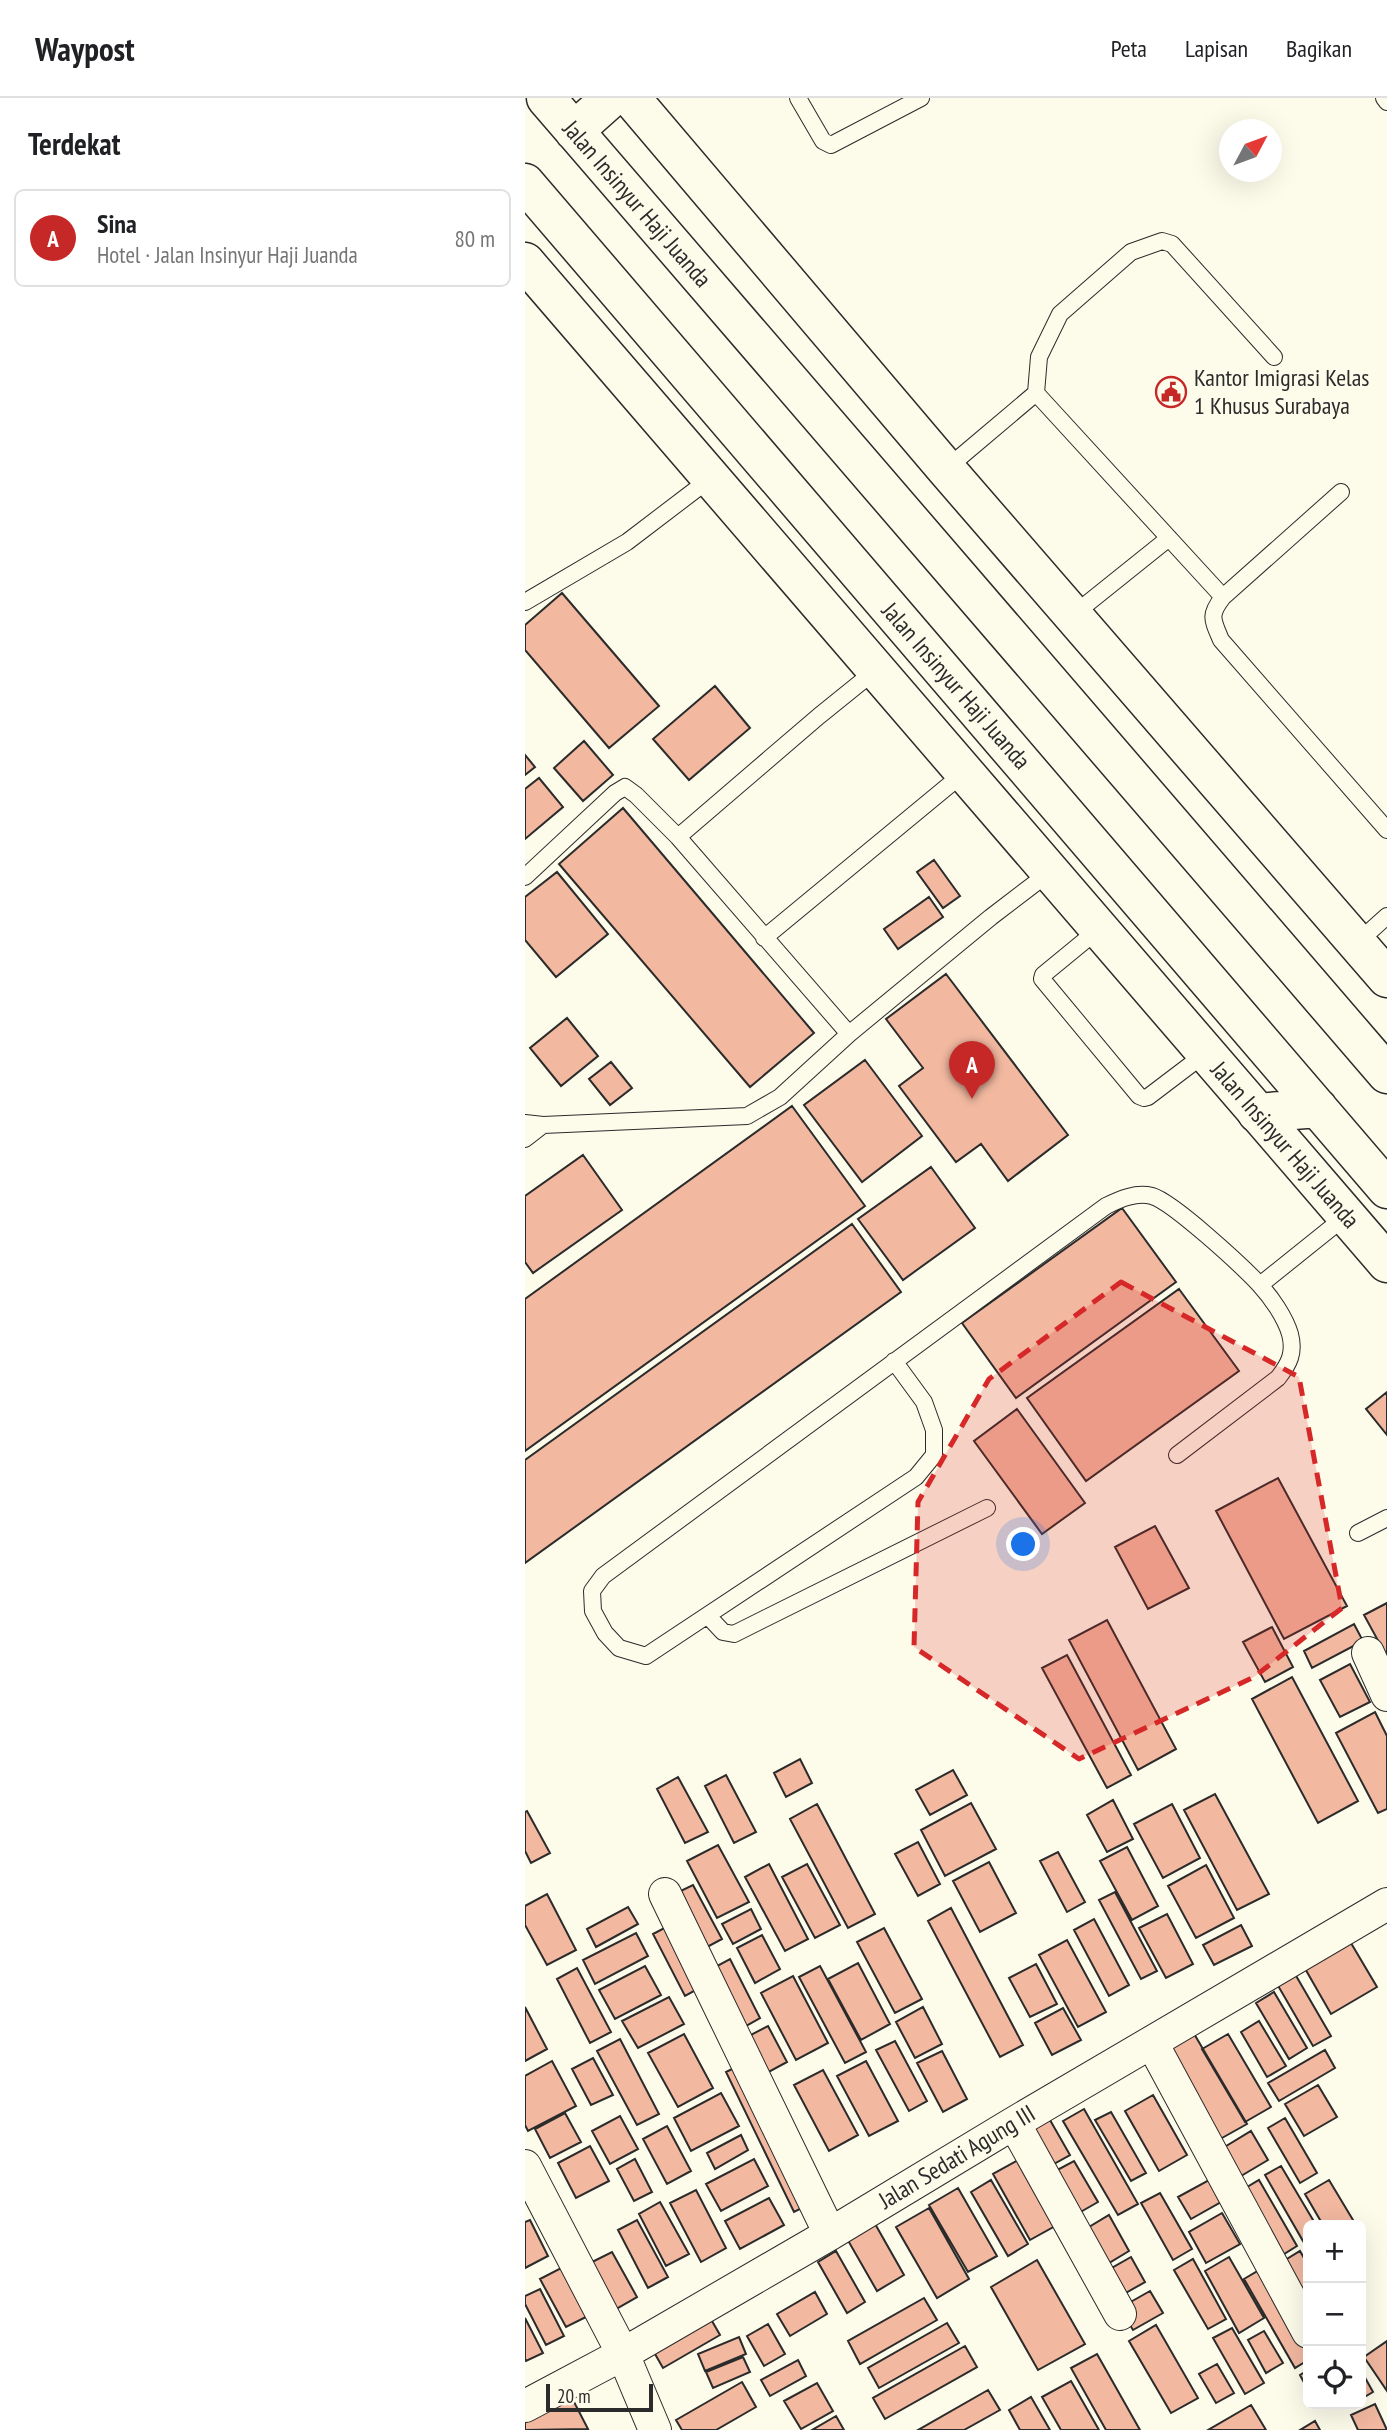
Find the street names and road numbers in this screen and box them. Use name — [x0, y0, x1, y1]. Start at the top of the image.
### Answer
street label: Jalan Insinyur Haji Juanda — [556, 113, 718, 294]
street label: Jalan Insinyur Haji Juanda — [875, 595, 1037, 776]
street label: Jalan Insinyur Haji Juanda — [1204, 1054, 1366, 1235]
street label: Jalan Sedati Agung III — [872, 2098, 1041, 2216]

